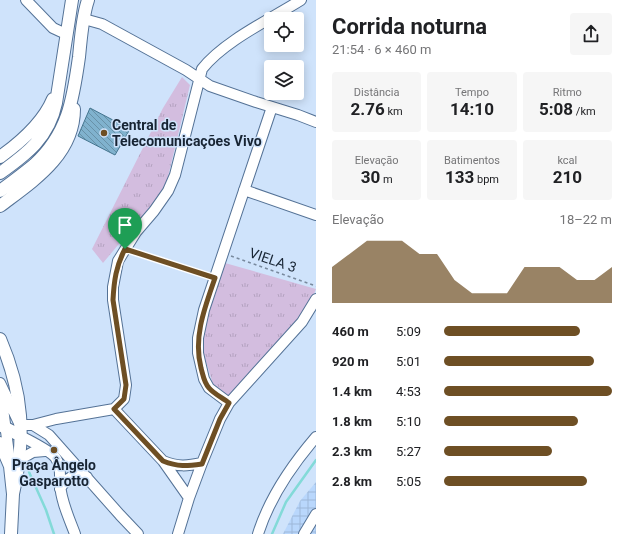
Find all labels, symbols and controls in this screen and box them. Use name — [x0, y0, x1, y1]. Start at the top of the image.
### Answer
map controls — [264, 12, 304, 100]
button: locate — [264, 12, 304, 52]
button: share — [570, 13, 612, 55]
text: Corrida noturna — [332, 14, 487, 39]
text: 21:54 · 6 × 460 m — [332, 42, 431, 57]
button: layers — [264, 60, 304, 100]
text: Distância — [354, 86, 399, 99]
text: Tempo — [455, 86, 489, 99]
text: Ritmo — [553, 86, 582, 99]
text: 2.76 — [351, 99, 385, 119]
text: 14:10 — [450, 99, 494, 119]
text: 5:08 — [539, 99, 573, 119]
text: km — [385, 105, 403, 118]
text: /km — [573, 105, 596, 118]
place label: Central de Telecomunicações Vivo — [112, 117, 262, 149]
marker: Central de Telecomunicações Vivo — [99, 128, 109, 138]
text: Elevação — [355, 154, 399, 167]
text: Batimentos — [444, 154, 500, 167]
text: kcal — [557, 154, 577, 167]
text: 30 — [361, 167, 380, 187]
text: 133 — [445, 167, 474, 187]
text: 210 — [553, 167, 582, 187]
text: m — [380, 173, 393, 186]
text: bpm — [474, 173, 499, 186]
pin — [108, 208, 142, 249]
text: Elevação — [332, 212, 384, 227]
text: 18–22 m — [560, 212, 612, 227]
icon: arrive — [114, 214, 136, 236]
street label: VIELA 3 — [247, 244, 299, 276]
text: 460 m — [332, 324, 369, 339]
text: 5:09 — [396, 324, 421, 339]
text: 920 m — [332, 354, 369, 369]
text: 5:01 — [396, 354, 421, 369]
text: 1.4 km — [332, 384, 372, 399]
text: 4:53 — [396, 384, 421, 399]
text: 1.8 km — [332, 414, 372, 429]
text: 5:10 — [396, 414, 421, 429]
text: 2.3 km — [332, 444, 372, 459]
text: 5:27 — [396, 444, 421, 459]
marker: Praça Ângelo Gasparotto — [49, 445, 59, 455]
place label: Praça Ângelo Gasparotto — [12, 456, 96, 489]
text: 2.8 km — [332, 474, 372, 489]
text: 5:05 — [396, 474, 421, 489]

